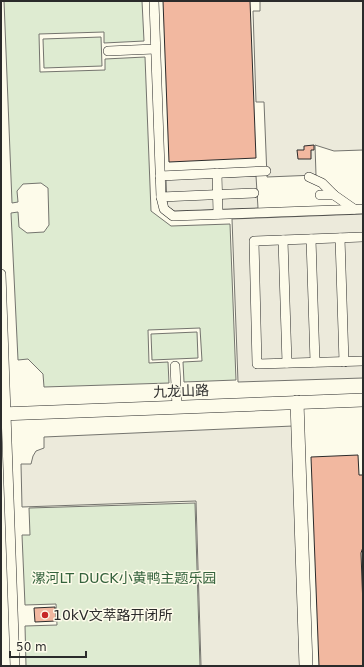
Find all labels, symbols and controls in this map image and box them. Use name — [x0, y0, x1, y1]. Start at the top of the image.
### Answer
street label: 九龙山路 — [153, 382, 209, 400]
park label: 漯河LT DUCK小黄鸭主题乐园 — [32, 570, 216, 586]
place label: 10kV文萃路开闭所 — [53, 607, 173, 623]
marker: 10kV文萃路开闭所 — [40, 610, 50, 620]
scale bar — [10, 633, 86, 659]
text: 50 m — [16, 640, 47, 654]

